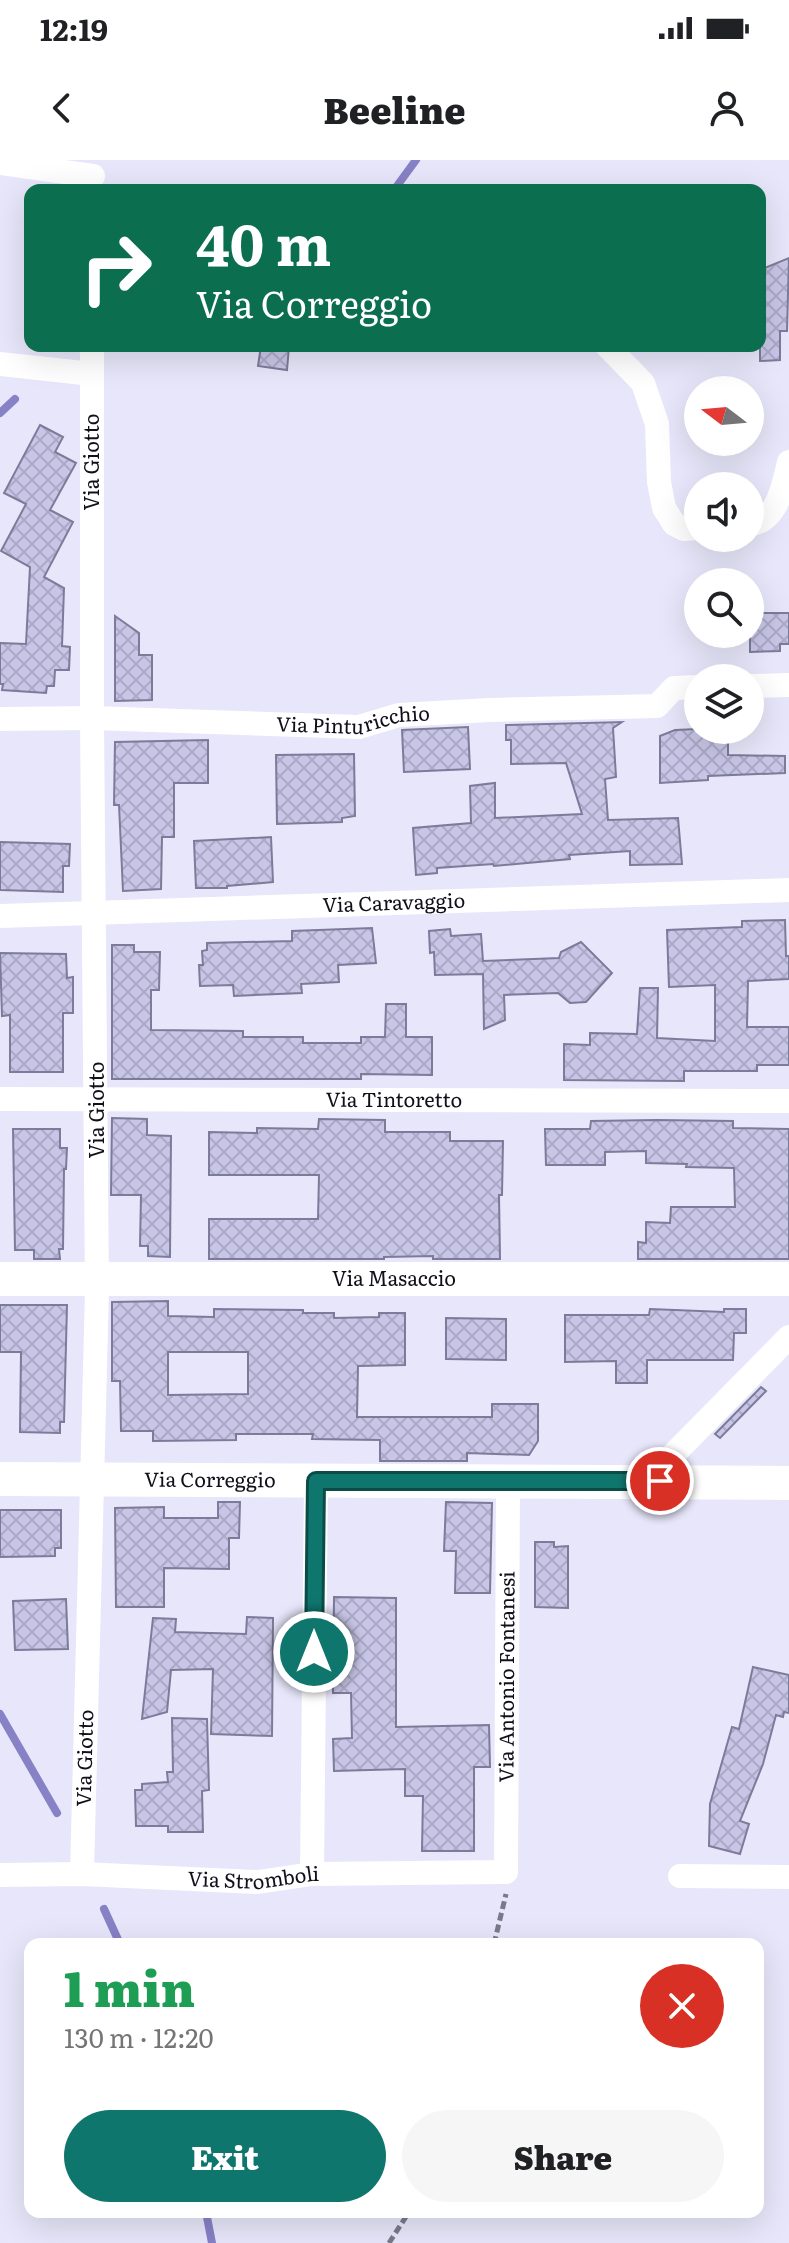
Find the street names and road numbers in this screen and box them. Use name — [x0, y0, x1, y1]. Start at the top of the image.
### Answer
street label: Via Giotto — [75, 414, 105, 510]
street label: Via Pinturicchio — [276, 696, 430, 740]
street label: Via Caravaggio — [322, 884, 466, 918]
street label: Via Giotto — [80, 1062, 110, 1158]
street label: Via Tintoretto — [326, 1083, 462, 1113]
street label: Via Masaccio — [332, 1262, 456, 1292]
street label: Via Correggio — [144, 1463, 276, 1493]
street label: Via Antonio Fontanesi — [489, 1571, 521, 1782]
street label: Via Giotto — [67, 1709, 99, 1807]
street label: Via Stromboli — [187, 1857, 320, 1896]

